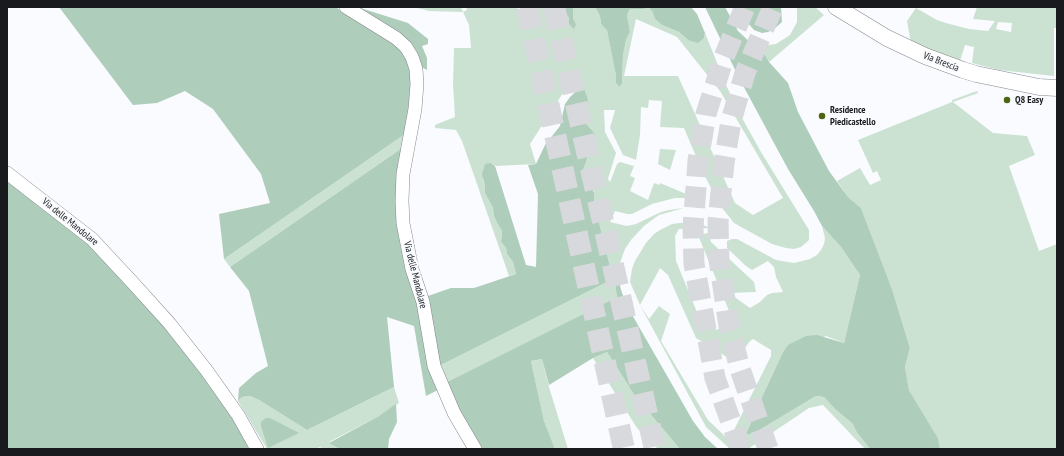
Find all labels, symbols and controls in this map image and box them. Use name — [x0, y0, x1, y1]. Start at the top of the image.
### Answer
street label: Via Brescia — [921, 50, 961, 74]
place label: Q8 Easy — [1015, 94, 1043, 106]
marker: Q8 Easy — [1002, 95, 1012, 105]
place label: Residence Piedicastello — [830, 104, 876, 128]
marker: Residence Piedicastello — [817, 111, 827, 121]
street label: Via delle Mandolare — [39, 196, 101, 248]
street label: Via delle Mandolare — [401, 240, 429, 310]

